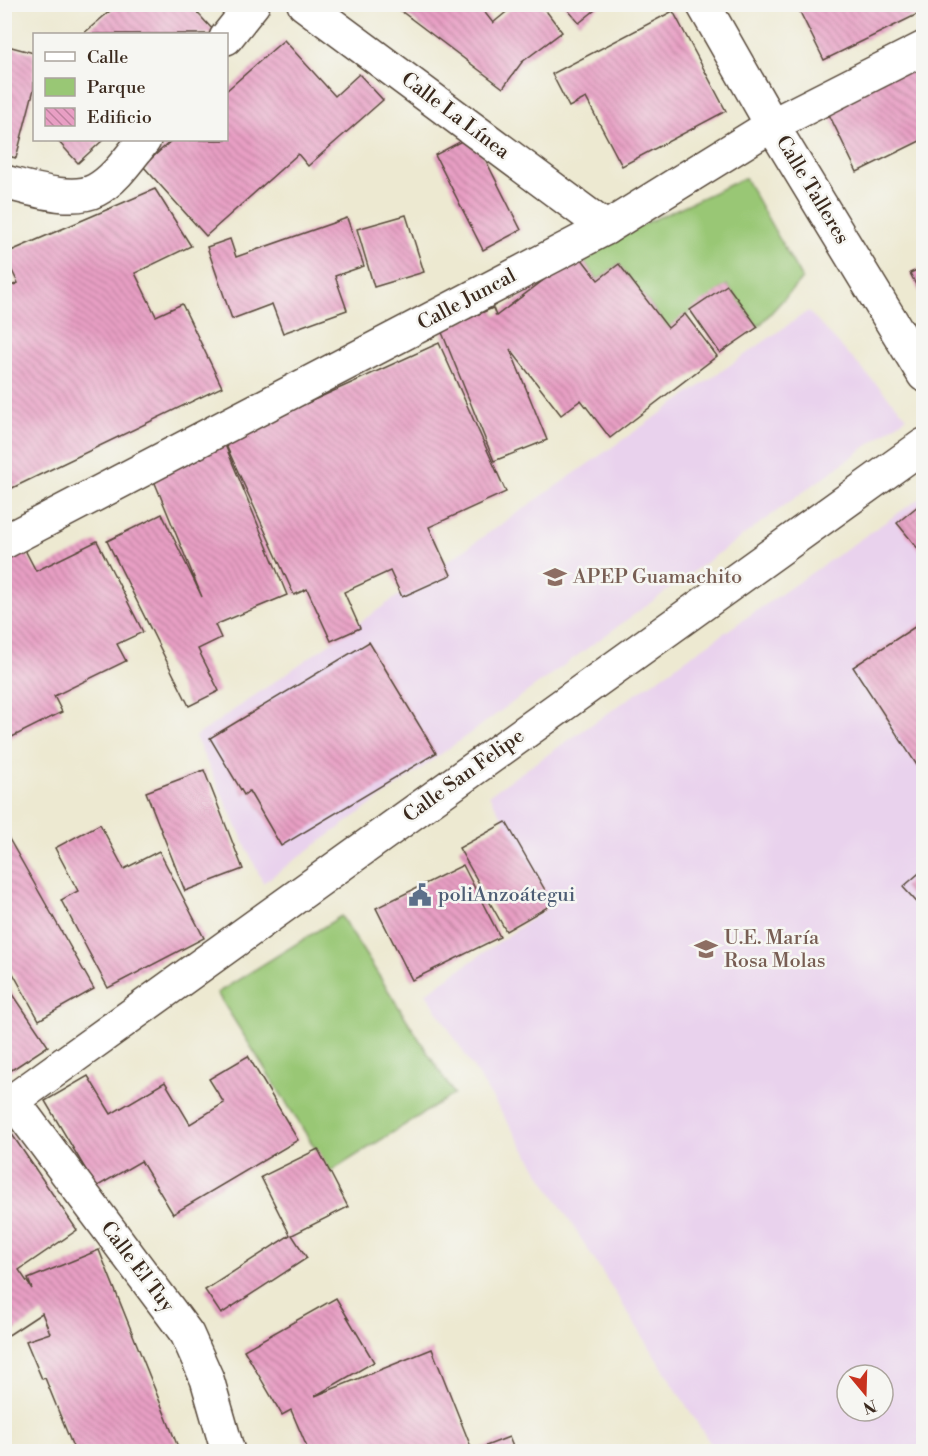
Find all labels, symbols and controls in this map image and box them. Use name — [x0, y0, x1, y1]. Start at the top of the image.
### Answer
legend — [33, 33, 228, 141]
text: Calle — [87, 46, 128, 69]
street label: Calle La Línea — [396, 67, 515, 165]
text: Parque — [87, 76, 146, 99]
text: Edificio — [87, 106, 152, 129]
street label: Calle Talleres — [770, 131, 854, 249]
street label: Calle Juncal — [413, 264, 521, 336]
school or university icon: APEP Guamachito — [542, 564, 568, 590]
place label: APEP Guamachito — [572, 565, 742, 590]
street label: Calle San Felipe — [399, 724, 529, 828]
public building icon: poliAnzoátegui — [407, 882, 433, 908]
place label: poliAnzoátegui — [438, 883, 576, 908]
place label: U.E. María Rosa Molas — [724, 926, 826, 974]
school or university icon: U.E. María Rosa Molas — [693, 936, 719, 962]
street label: Calle El Tuy — [95, 1217, 179, 1318]
north arrow — [835, 1363, 895, 1423]
text: N — [860, 1395, 879, 1418]

